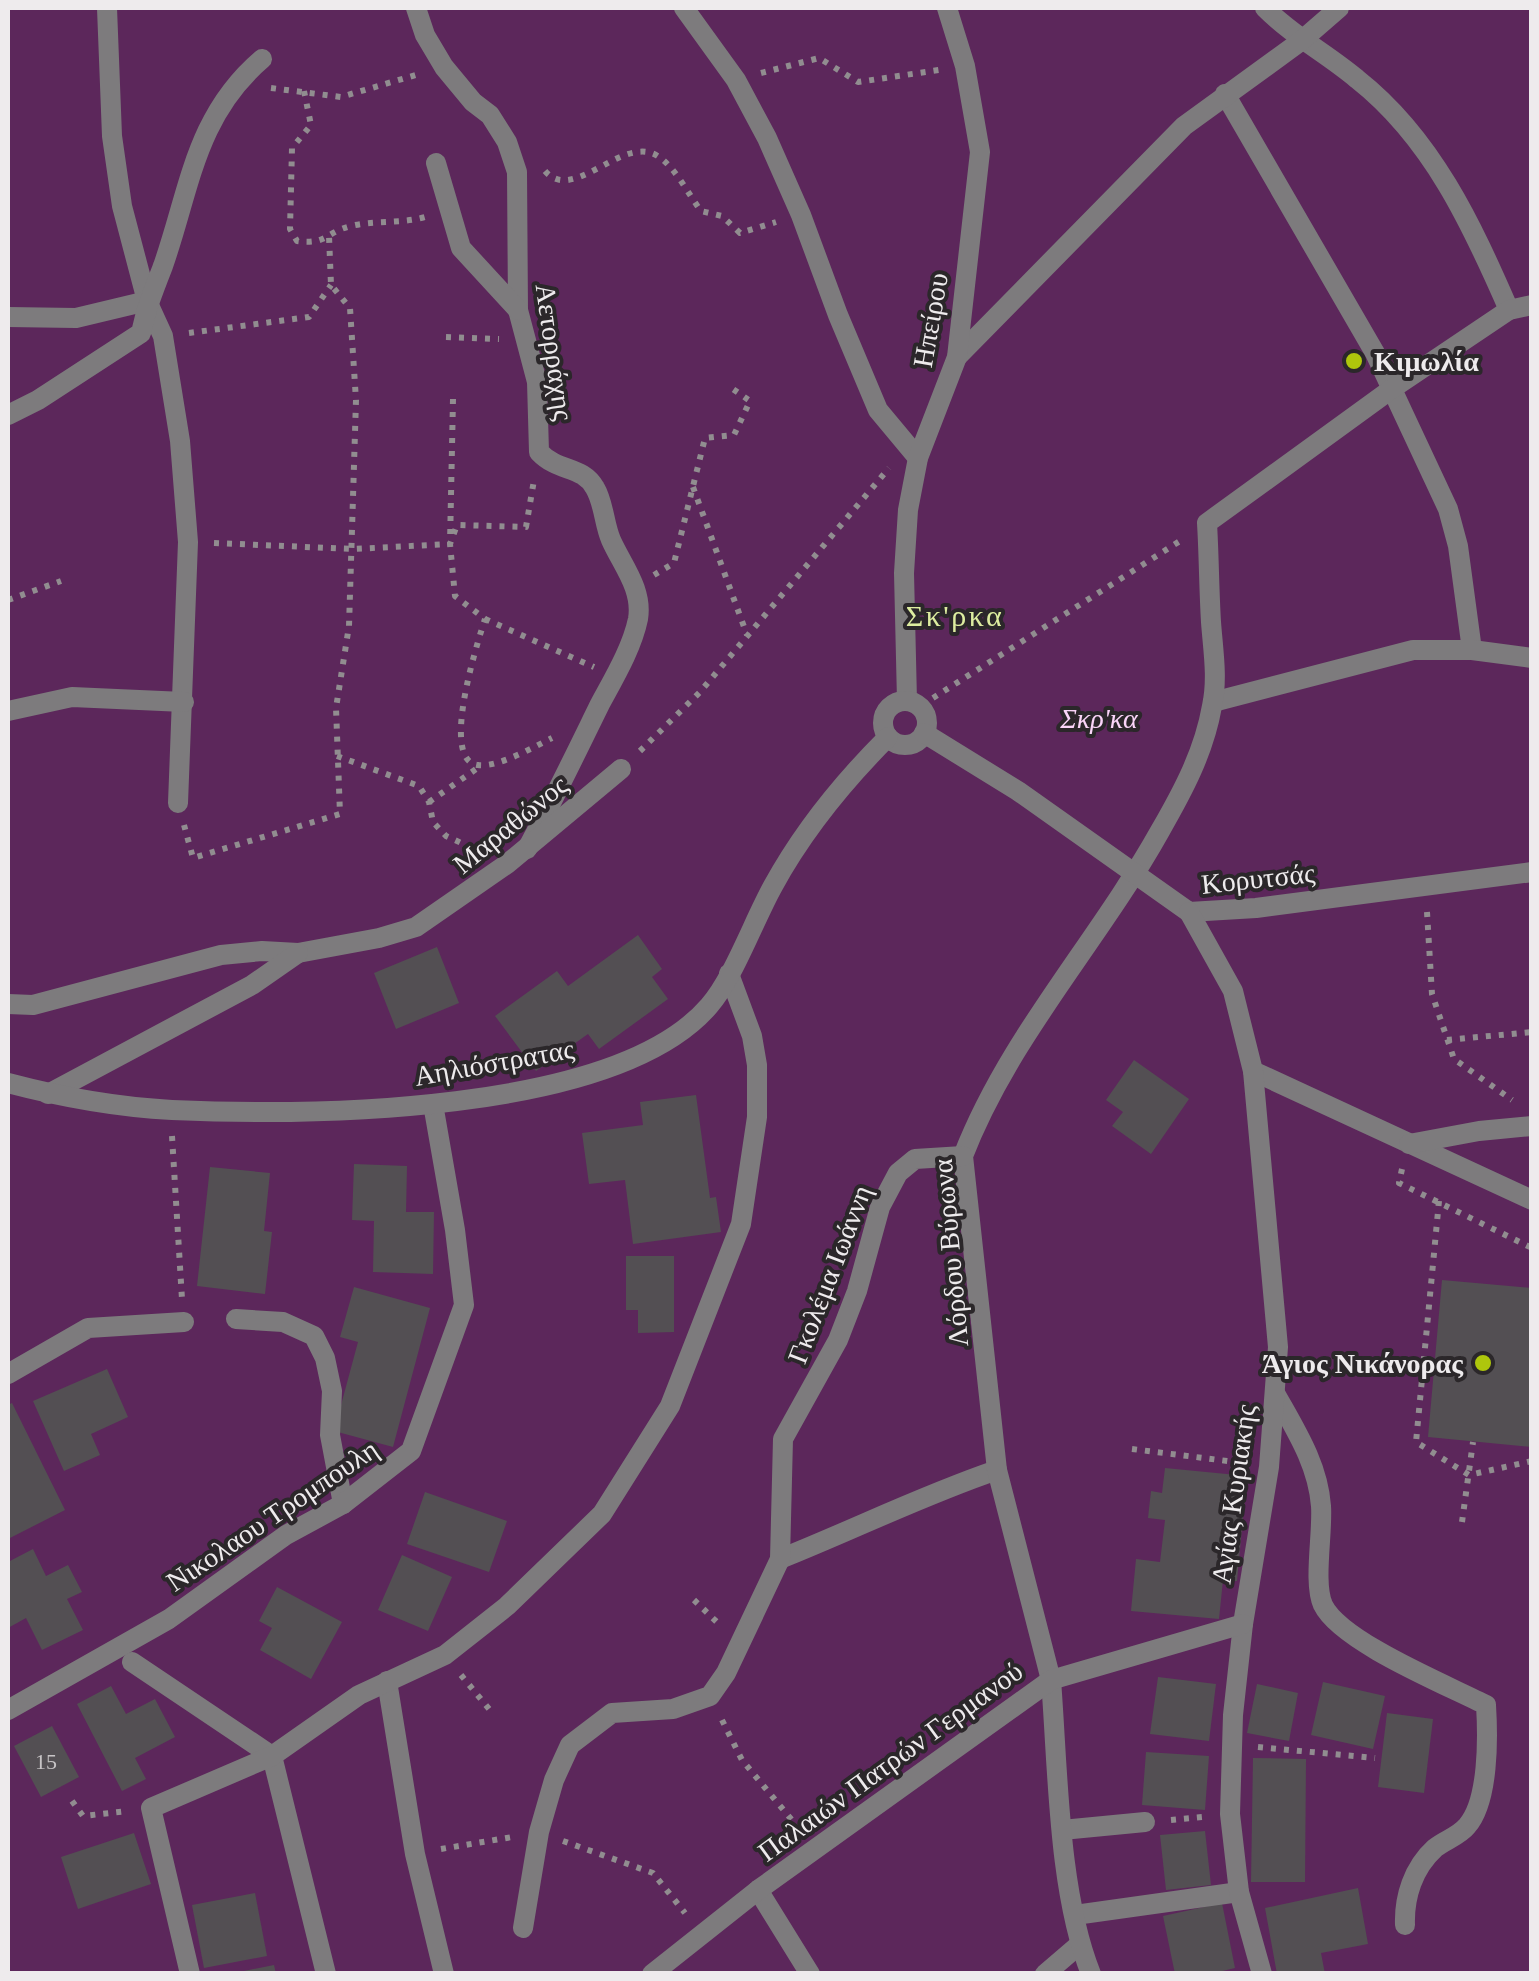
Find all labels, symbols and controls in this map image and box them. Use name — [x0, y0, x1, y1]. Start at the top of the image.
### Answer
street label: Ηπείρου — [907, 270, 954, 370]
street label: Αετορράχης — [530, 282, 579, 423]
place label: Κιμωλία — [1374, 346, 1479, 377]
marker: Κιμωλία — [1343, 350, 1365, 372]
district label: Σκ'ρκα — [906, 599, 1004, 632]
park label: Σκρ'κα — [1059, 703, 1139, 734]
street label: Μαραθώνος — [447, 769, 574, 880]
street label: Κορυτσάς — [1200, 857, 1316, 900]
street label: Αηλιόστρατας — [412, 1033, 576, 1092]
street label: Λόρδου Βύρωνα — [927, 1157, 974, 1348]
street label: Γκολέμα Ιωάννη — [781, 1181, 878, 1368]
place label: Άγιος Νικάνορας — [1262, 1348, 1464, 1379]
marker: Άγιος Νικάνορας — [1472, 1352, 1494, 1374]
street label: Αγίας Κυριακής — [1206, 1402, 1261, 1586]
street label: Νικολαου Τρομπουλη — [161, 1433, 384, 1598]
street label: Παλαιών Πατρών Γερμανού — [752, 1655, 1028, 1868]
house number: 15 — [35, 1749, 57, 1774]

